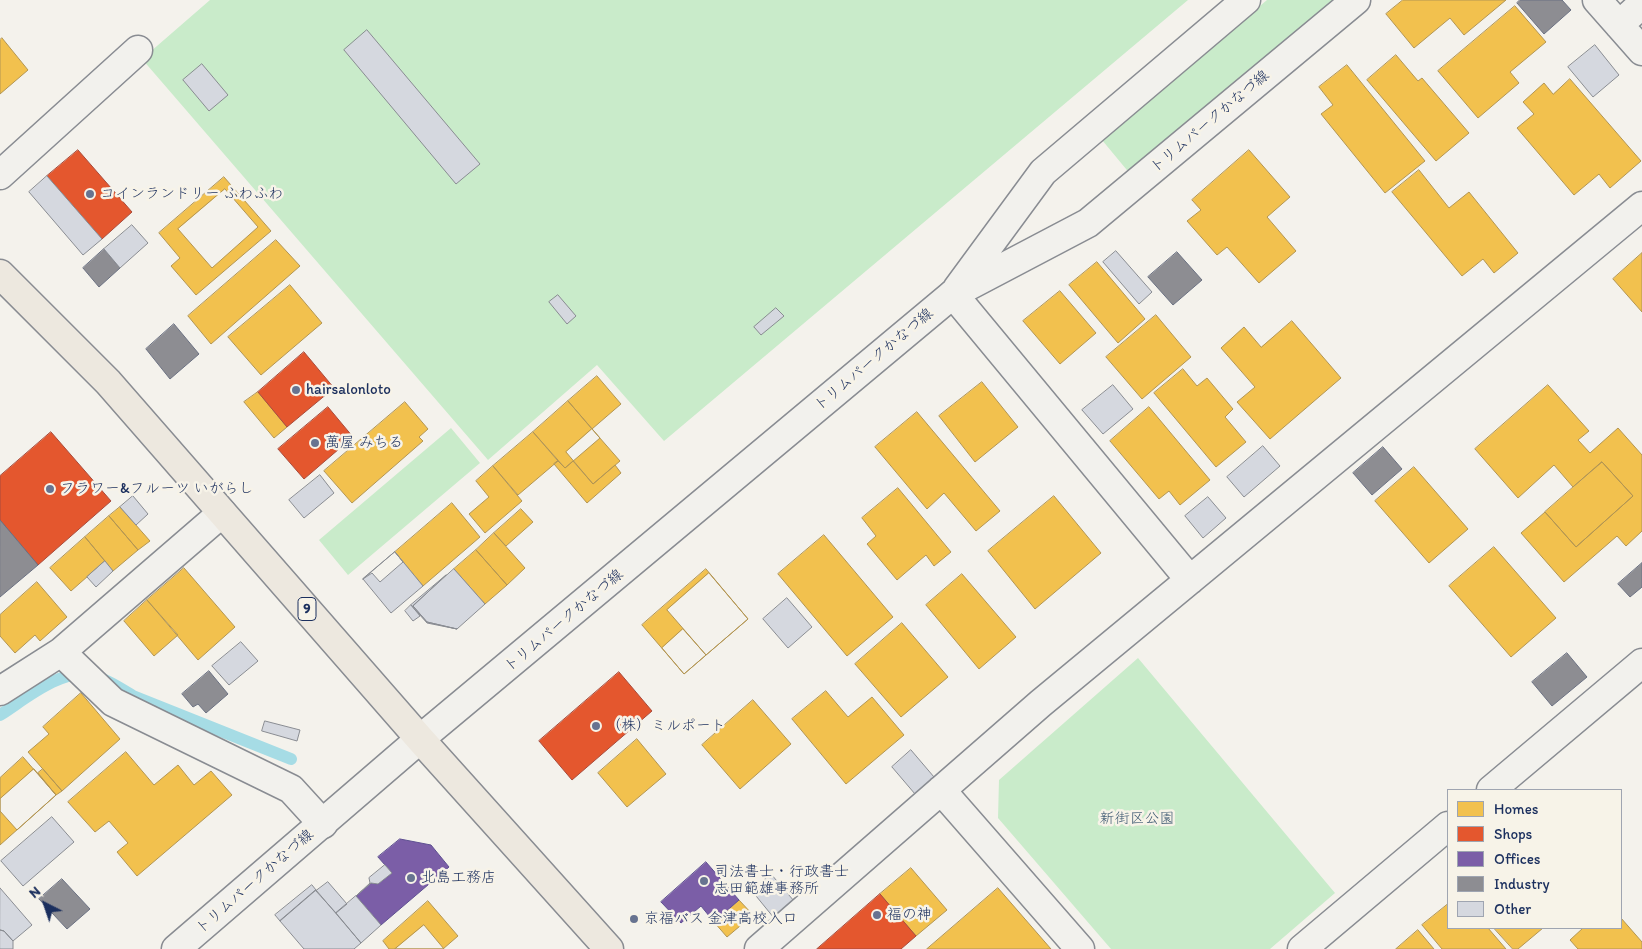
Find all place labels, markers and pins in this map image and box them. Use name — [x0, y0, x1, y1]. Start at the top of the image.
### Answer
place label: コインランドリー ふわふわ — [100, 185, 283, 203]
marker: コインランドリー ふわふわ — [84, 188, 96, 200]
place label: hairsalonloto — [306, 381, 391, 399]
marker: hairsalonloto — [290, 384, 302, 396]
place label: 萬屋 みちる — [325, 434, 403, 452]
marker: 萬屋 みちる — [309, 437, 321, 449]
place label: フラワー&フルーツ いがらし — [60, 480, 254, 498]
marker: フラワー&フルーツ いがらし — [44, 483, 56, 495]
place label: （株）ミルポート — [606, 717, 726, 735]
marker: （株）ミルポート — [590, 720, 602, 732]
place label: 司法書士・行政書士 志田範雄事務所 — [714, 863, 849, 898]
place label: 北島工務店 — [421, 869, 496, 887]
marker: 北島工務店 — [405, 872, 417, 884]
marker: 司法書士・行政書士 志田範雄事務所 — [698, 875, 710, 887]
place label: 福の神 — [887, 906, 932, 924]
marker: 福の神 — [871, 909, 883, 921]
place label: 京福バス 金津高校入口 — [644, 910, 797, 928]
marker: 京福バス 金津高校入口 — [628, 913, 640, 925]

